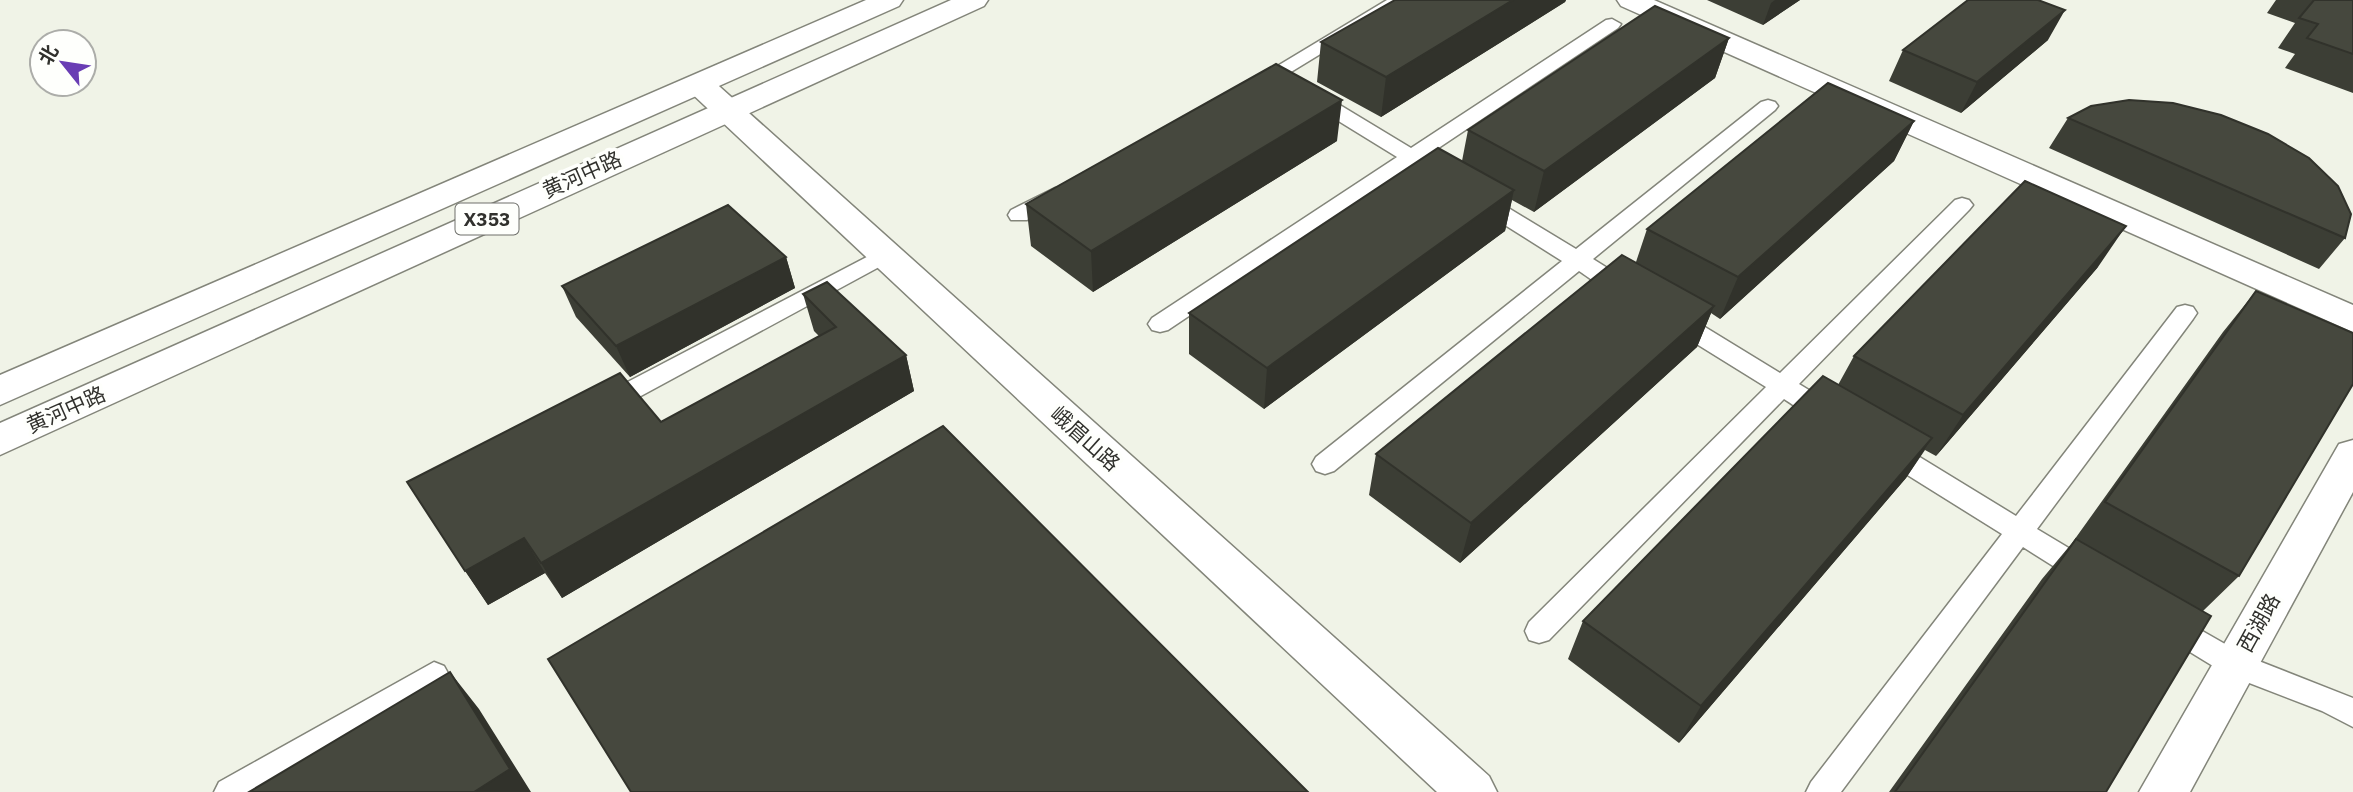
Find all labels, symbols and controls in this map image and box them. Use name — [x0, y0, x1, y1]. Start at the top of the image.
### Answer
north arrow — [28, 28, 98, 98]
text: 北 — [33, 40, 63, 69]
street label: 黄河中路 — [538, 144, 626, 204]
road number: X353 — [456, 204, 518, 234]
street label: 黄河中路 — [22, 379, 110, 439]
street label: 峨眉山路 — [1045, 400, 1126, 477]
street label: 西湖路 — [2231, 588, 2286, 657]

